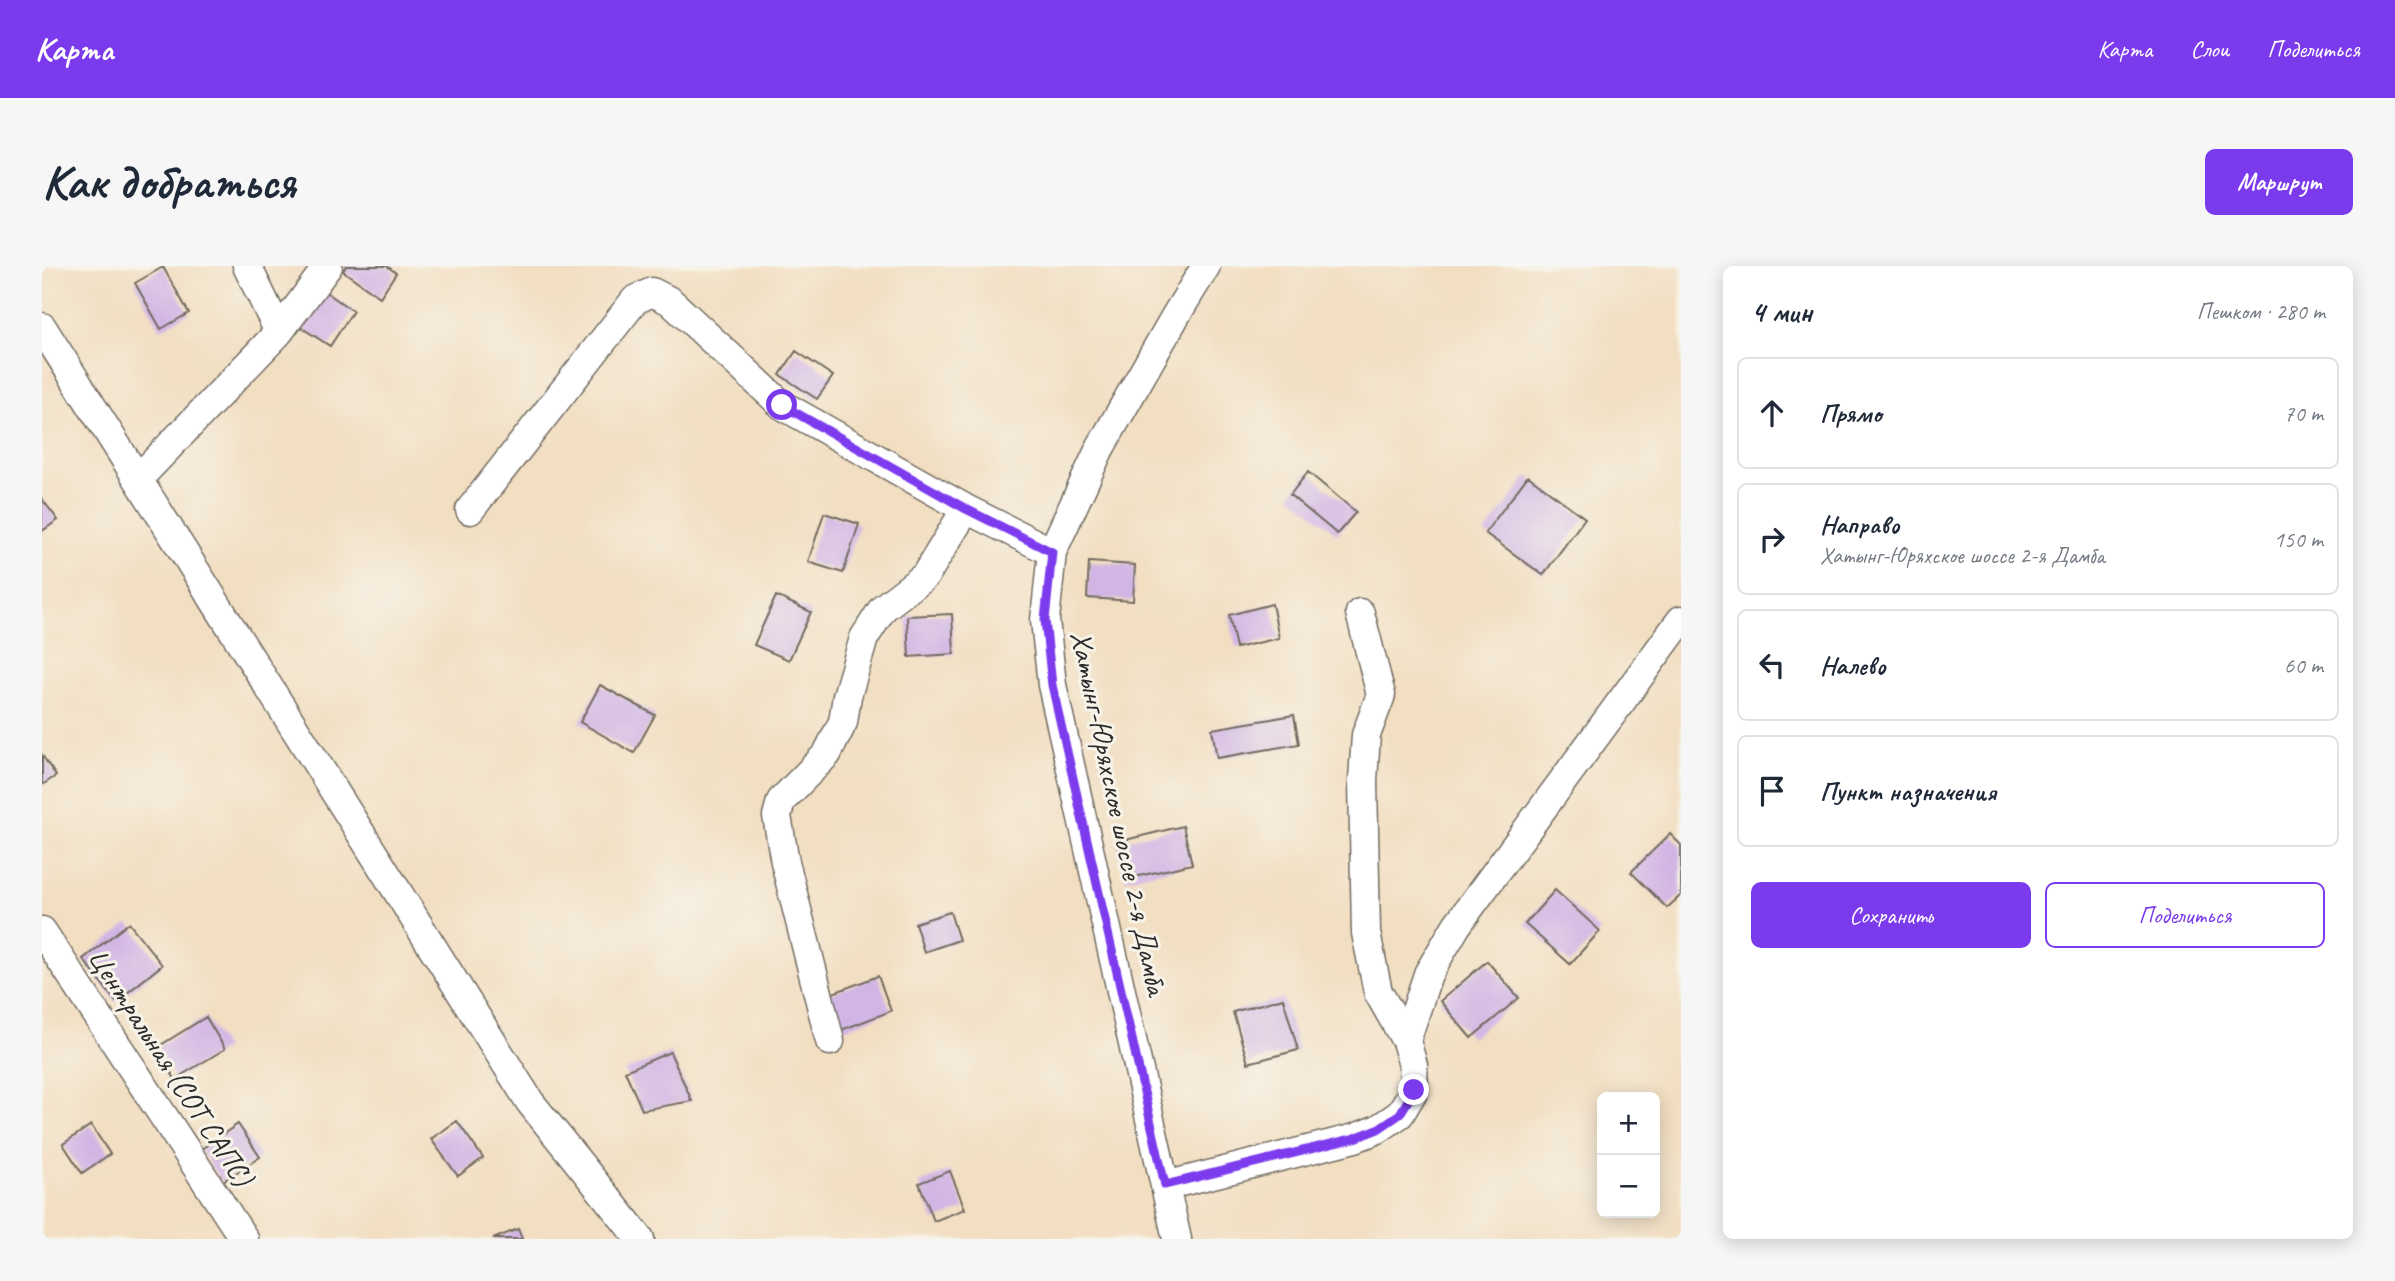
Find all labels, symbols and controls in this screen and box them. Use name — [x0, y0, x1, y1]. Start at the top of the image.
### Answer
text: Карта — [35, 28, 114, 70]
text: Карта — [2098, 34, 2152, 64]
text: Слои — [2190, 34, 2229, 64]
text: Поделиться — [2267, 34, 2360, 64]
button: Маршрут — [2205, 149, 2353, 215]
text: Как добраться — [42, 151, 295, 213]
text: 4 мин — [1751, 293, 1812, 331]
text: Пешком · 280 m — [2197, 297, 2325, 326]
route start — [766, 389, 797, 420]
icon: ahead — [1753, 394, 1791, 432]
text: Прямо — [1820, 397, 1882, 430]
text: 70 m — [2284, 399, 2323, 428]
text: Направо — [1820, 508, 1899, 541]
icon: right — [1753, 520, 1791, 558]
text: 150 m — [2274, 525, 2323, 554]
text: Хатынг-Юряхское шоссе 2-я Дамба — [1820, 541, 2105, 570]
street label: Хатынг-Юряхское шоссе 2-я Дамба — [1062, 628, 1177, 1001]
icon: left — [1753, 646, 1791, 684]
text: Налево — [1820, 649, 1886, 682]
text: 60 m — [2284, 651, 2323, 680]
icon: arrive — [1753, 772, 1791, 810]
text: Пункт назначения — [1820, 775, 1996, 808]
button: Сохранить — [1751, 882, 2031, 948]
button: Поделиться — [2045, 882, 2325, 948]
street label: Центральная (СОТ САПС) — [80, 941, 263, 1195]
route end — [1398, 1074, 1429, 1105]
map controls — [1597, 1092, 1660, 1218]
button: + — [1597, 1092, 1660, 1155]
button: − — [1597, 1155, 1660, 1218]

